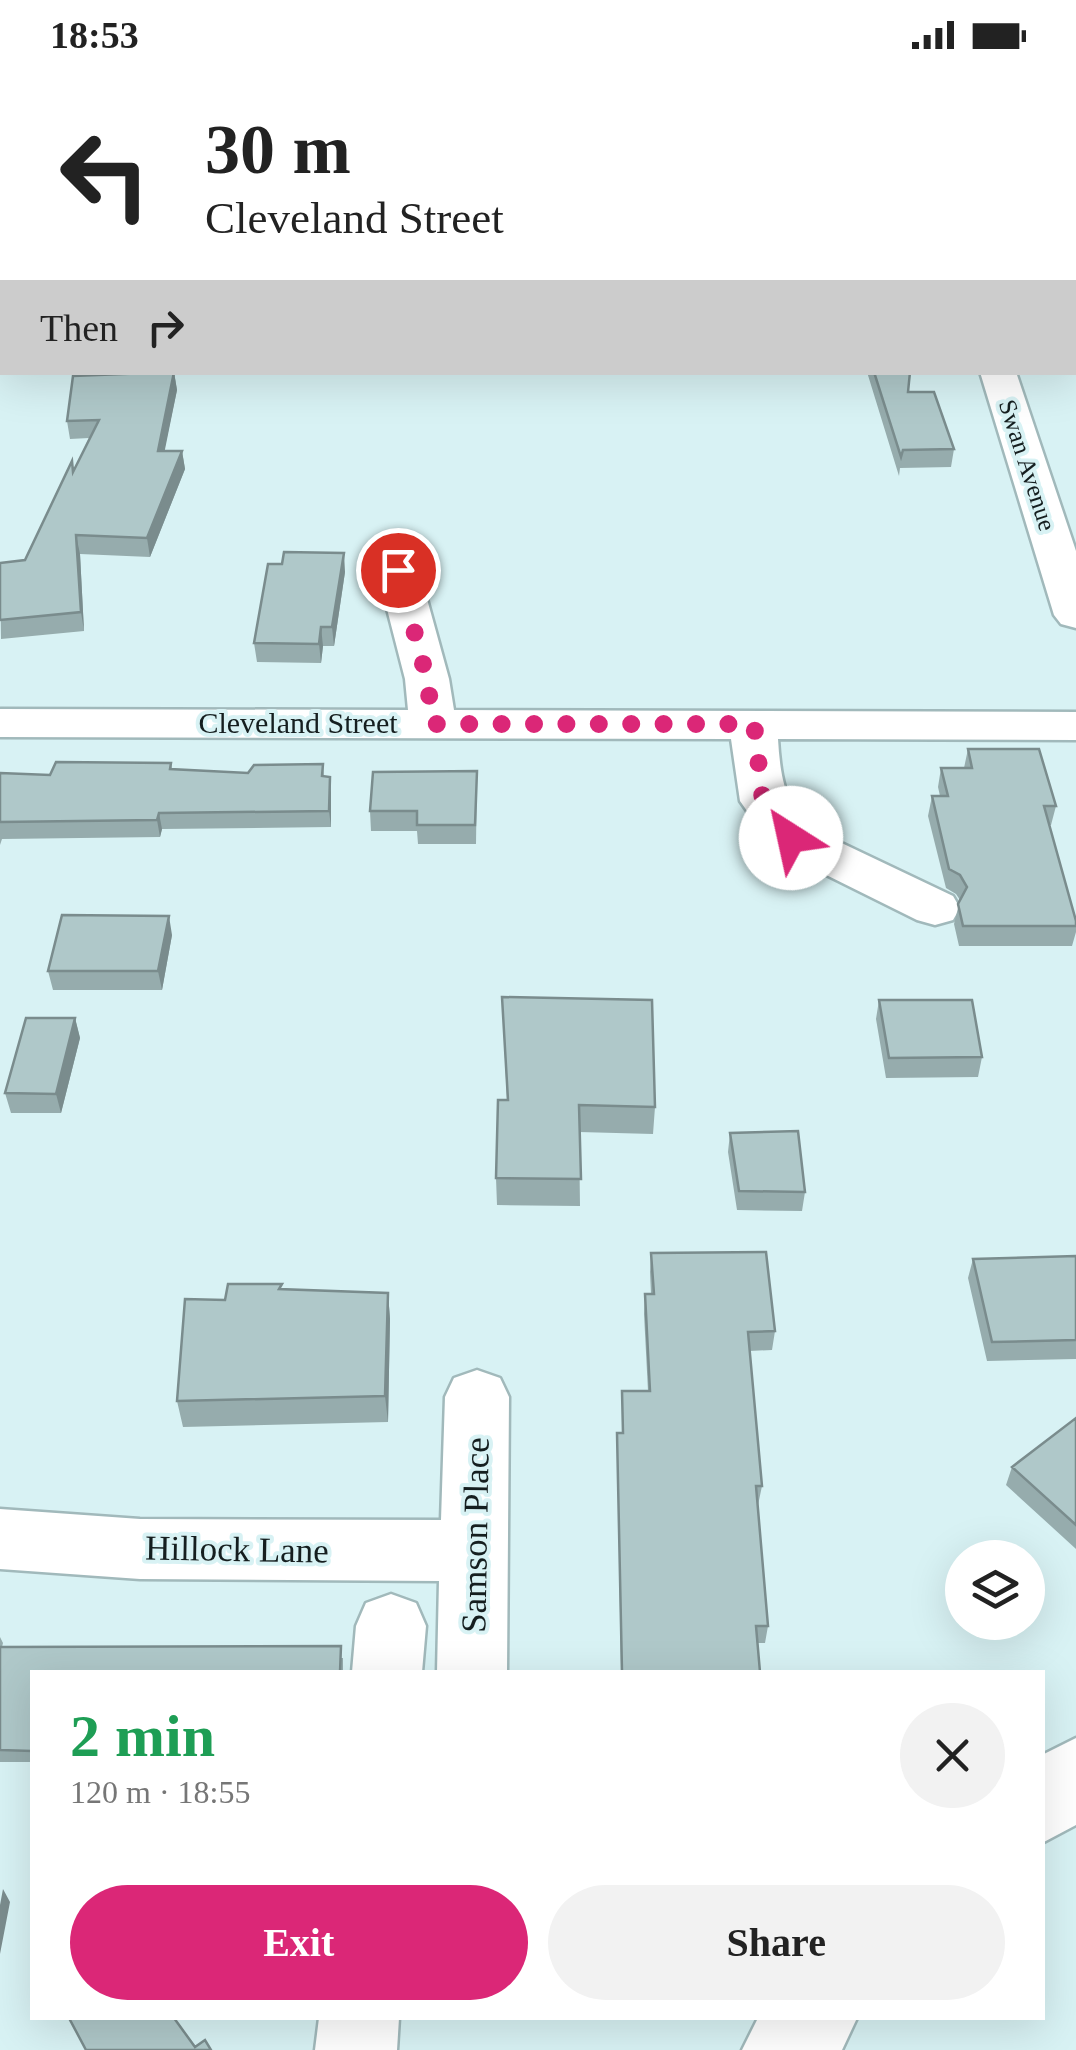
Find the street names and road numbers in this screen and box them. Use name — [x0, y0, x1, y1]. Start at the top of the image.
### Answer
street label: Swan Avenue — [994, 396, 1061, 534]
street label: Cleveland Street — [198, 706, 398, 739]
street label: Samson Place — [454, 1437, 497, 1633]
street label: Hillock Lane — [145, 1528, 329, 1571]

